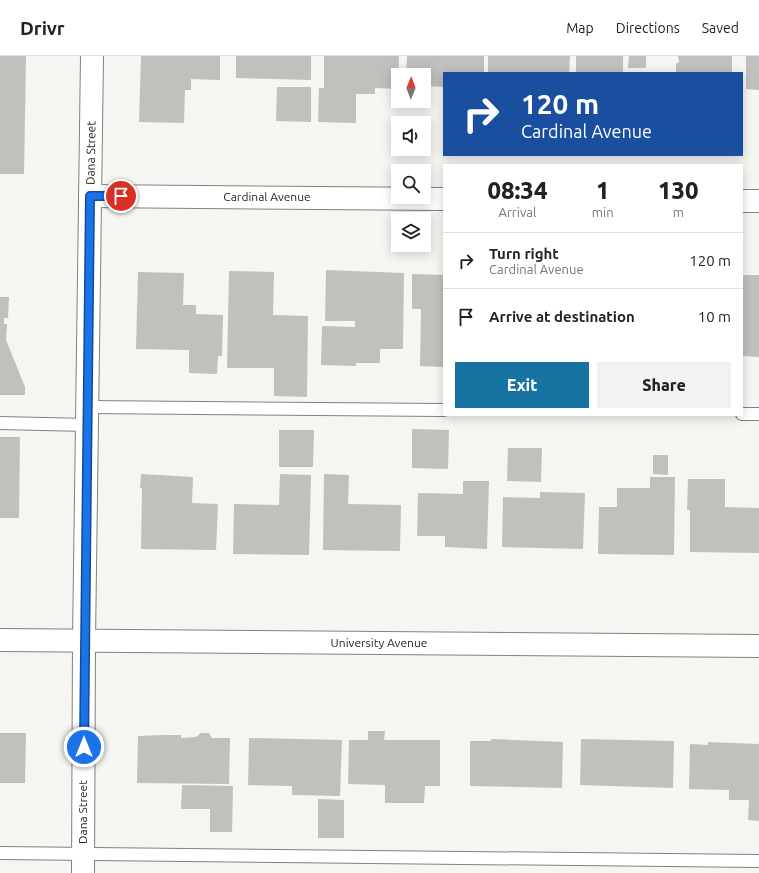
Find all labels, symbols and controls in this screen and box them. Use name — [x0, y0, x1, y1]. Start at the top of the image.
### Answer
text: Drivr — [20, 17, 65, 39]
text: Map — [566, 20, 594, 36]
text: Directions — [616, 20, 680, 36]
text: Saved — [702, 20, 739, 36]
north arrow — [391, 68, 431, 108]
map controls — [391, 68, 431, 252]
icon: right — [455, 88, 507, 140]
text: 120 m — [521, 88, 599, 119]
button: sound — [391, 116, 431, 156]
street label: Dana Street — [83, 121, 98, 185]
text: Cardinal Avenue — [521, 121, 652, 141]
button: search — [391, 164, 431, 204]
text: 08:34 — [487, 177, 547, 204]
text: 1 — [596, 177, 609, 204]
text: 130 — [658, 177, 699, 204]
pin — [104, 179, 138, 213]
icon: arrive — [110, 185, 132, 207]
street label: Cardinal Avenue — [223, 190, 311, 203]
text: Arrival — [498, 205, 536, 219]
text: min — [592, 205, 614, 219]
text: m — [673, 205, 684, 219]
button: layers — [391, 212, 431, 252]
text: Turn right — [489, 245, 559, 262]
icon: right — [455, 250, 477, 272]
text: 120 m — [689, 252, 731, 269]
text: Cardinal Avenue — [489, 262, 584, 276]
icon: arrive — [455, 306, 477, 328]
text: Arrive at destination — [489, 308, 635, 325]
text: 10 m — [698, 308, 731, 325]
button: Exit — [455, 362, 589, 408]
button: Share — [597, 362, 731, 408]
street label: University Avenue — [331, 636, 427, 649]
position arrow — [63, 726, 105, 768]
street label: Dana Street — [76, 780, 89, 844]

